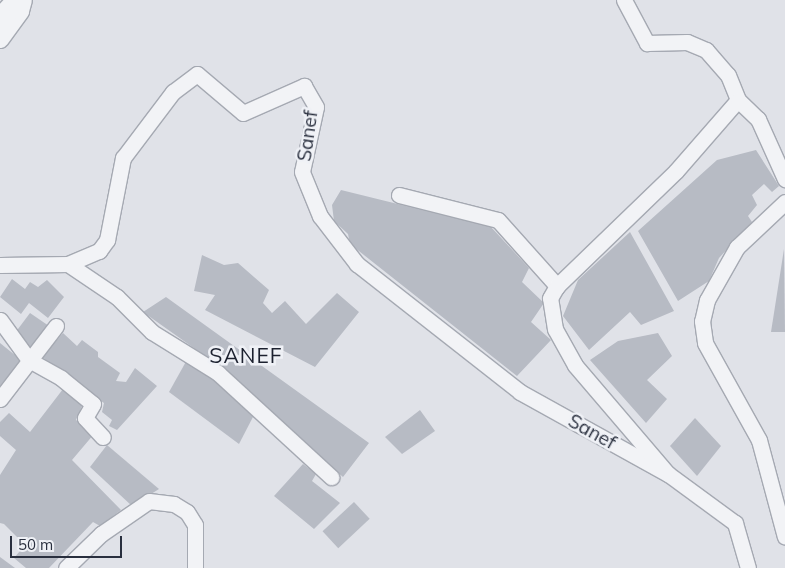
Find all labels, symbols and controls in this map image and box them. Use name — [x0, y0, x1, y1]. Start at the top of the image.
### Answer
street label: Sanef — [293, 109, 323, 163]
district label: SANEF — [209, 342, 283, 368]
street label: Sanef — [564, 410, 620, 454]
scale bar — [12, 526, 125, 558]
text: 50 m — [18, 535, 53, 554]

